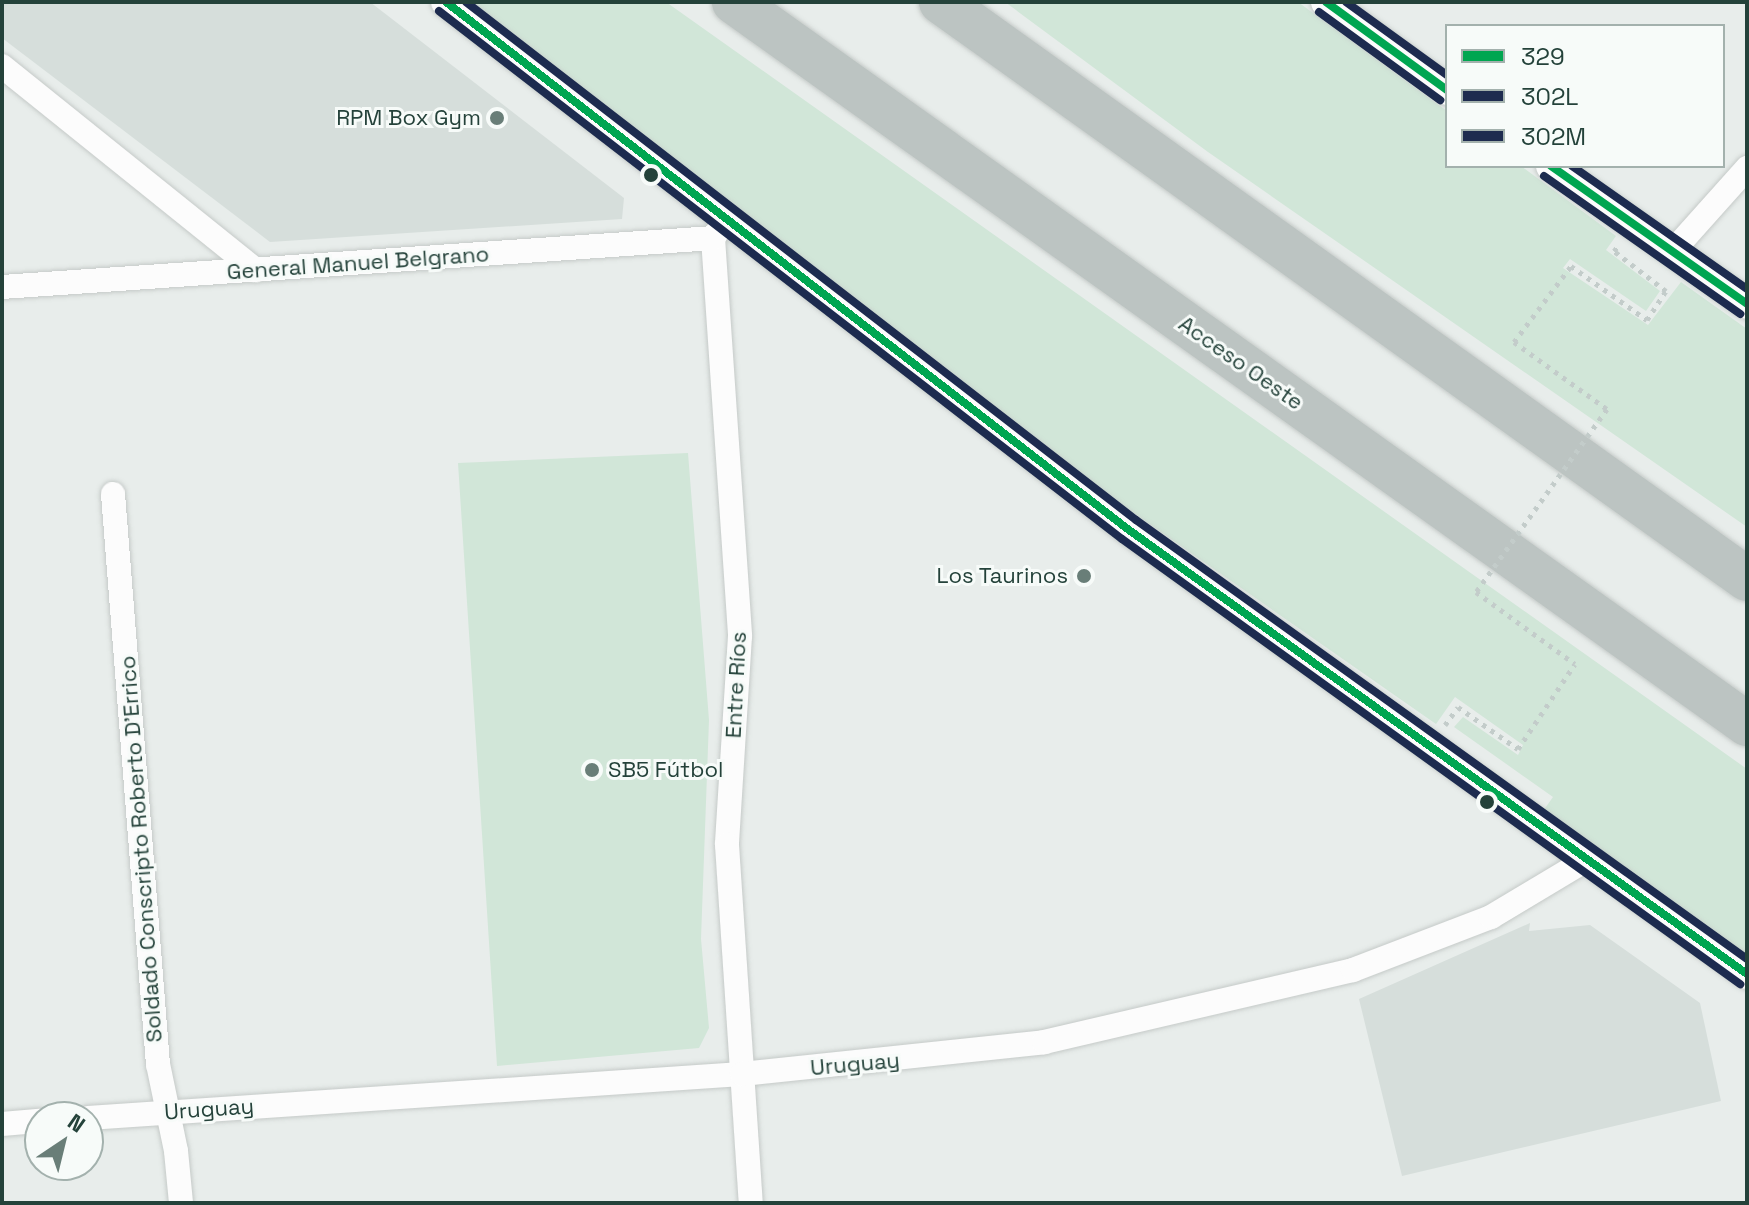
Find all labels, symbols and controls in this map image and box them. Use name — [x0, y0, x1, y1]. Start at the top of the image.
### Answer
legend — [1445, 24, 1725, 168]
text: 329 — [1521, 41, 1565, 72]
text: 302L — [1521, 81, 1578, 112]
place label: RPM Box Gym — [336, 105, 481, 131]
marker: RPM Box Gym — [488, 109, 506, 127]
text: 302M — [1521, 121, 1586, 152]
unlabelled marker — [643, 167, 659, 183]
street label: General Manuel Belgrano — [226, 241, 490, 285]
street label: Acceso Oeste — [1174, 310, 1308, 416]
place label: Los Taurinos — [936, 563, 1068, 589]
marker: Los Taurinos — [1075, 567, 1093, 585]
street label: Entre Ríos — [720, 631, 752, 739]
street label: Soldado Conscripto Roberto D'Errico — [114, 655, 168, 1043]
place label: SB5 Fútbol — [608, 757, 723, 783]
marker: SB5 Fútbol — [583, 761, 601, 779]
unlabelled marker — [1479, 794, 1495, 810]
street label: Uruguay — [809, 1047, 901, 1081]
street label: Uruguay — [163, 1093, 255, 1125]
north arrow — [24, 1101, 104, 1181]
text: N — [63, 1107, 91, 1139]

